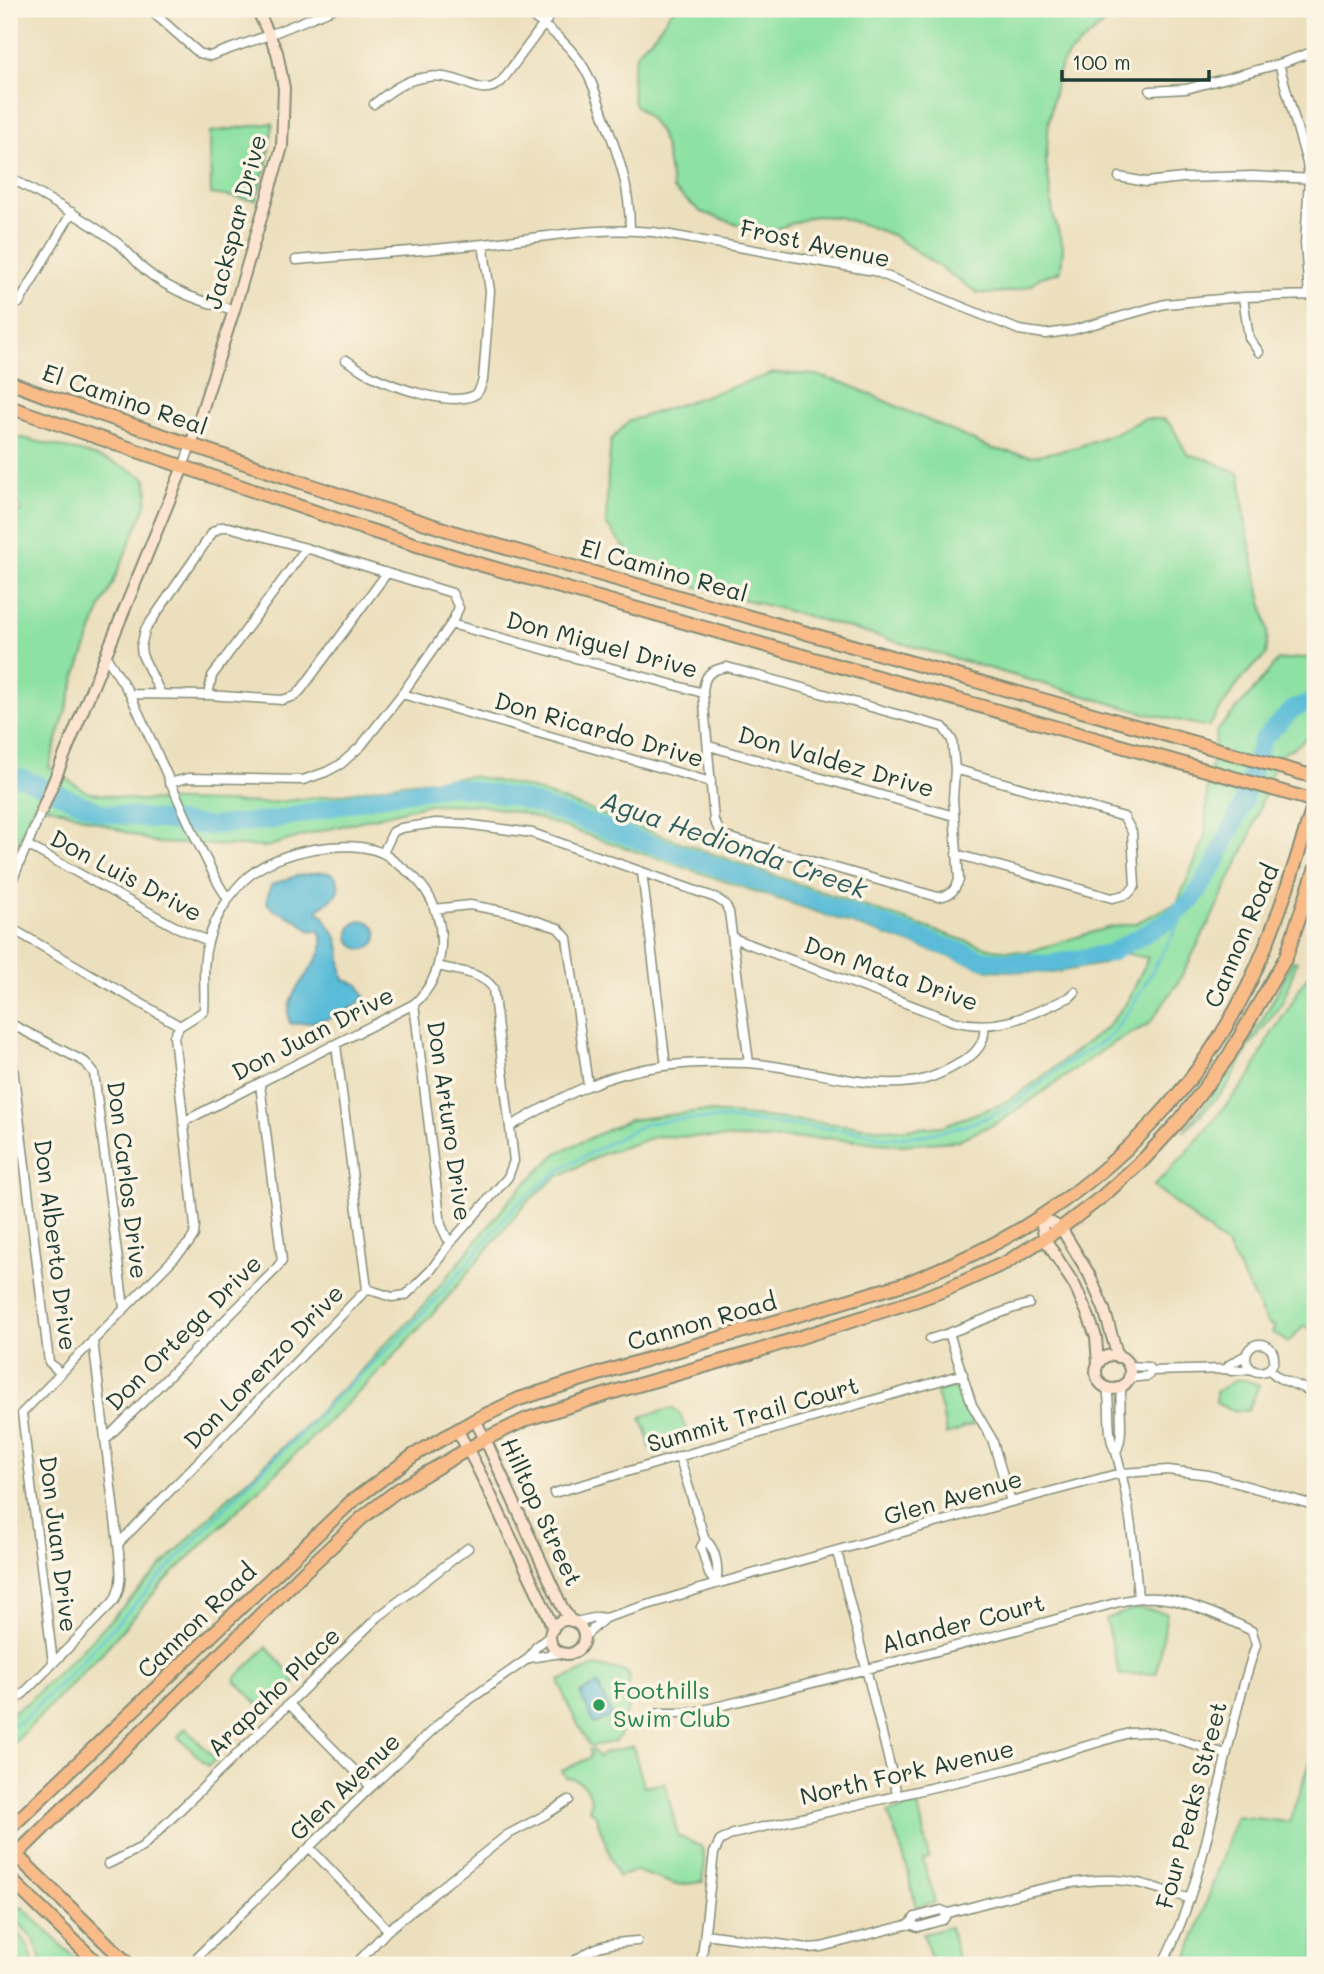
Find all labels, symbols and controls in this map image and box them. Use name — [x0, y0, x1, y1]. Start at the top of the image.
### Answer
scale bar — [1062, 38, 1208, 82]
text: 100 m — [1072, 48, 1131, 75]
street label: Jackspar Drive — [196, 131, 273, 312]
street label: Frost Avenue — [737, 212, 893, 274]
street label: El Camino Real — [39, 356, 212, 441]
street label: El Camino Real — [577, 531, 752, 608]
street label: Don Miguel Drive — [503, 603, 702, 684]
street label: Don Ricardo Drive — [491, 684, 708, 773]
street label: Don Valdez Drive — [735, 718, 938, 803]
water label: Agua Hedionda Creek — [597, 783, 873, 906]
street label: Don Luis Drive — [45, 822, 208, 928]
street label: Cannon Road — [1196, 859, 1285, 1012]
street label: Don Mata Drive — [800, 928, 983, 1017]
street label: Don Juan Drive — [226, 979, 398, 1087]
street label: Don Arturo Drive — [421, 1019, 480, 1223]
street label: Don Carlos Drive — [101, 1079, 156, 1280]
street label: Don Alberto Drive — [28, 1138, 85, 1352]
street label: Don Ortega Drive — [98, 1247, 267, 1416]
street label: Don Lorenzo Drive — [176, 1277, 350, 1455]
street label: Cannon Road — [623, 1284, 780, 1357]
street label: Summit Trail Court — [643, 1368, 862, 1459]
street label: Hilltop Street — [494, 1432, 590, 1591]
street label: Don Juan Drive — [33, 1454, 86, 1634]
street label: Glen Avenue — [880, 1462, 1025, 1531]
street label: Cannon Road — [130, 1555, 262, 1684]
street label: Alander Court — [878, 1586, 1048, 1659]
street label: Arapaho Place — [200, 1620, 346, 1762]
place label: Foothills Swim Club — [613, 1674, 731, 1733]
marker: Foothills Swim Club — [591, 1697, 607, 1713]
street label: Four Peaks Street — [1148, 1698, 1233, 1912]
street label: Glen Avenue — [282, 1725, 406, 1847]
street label: North Fork Avenue — [797, 1732, 1017, 1811]

